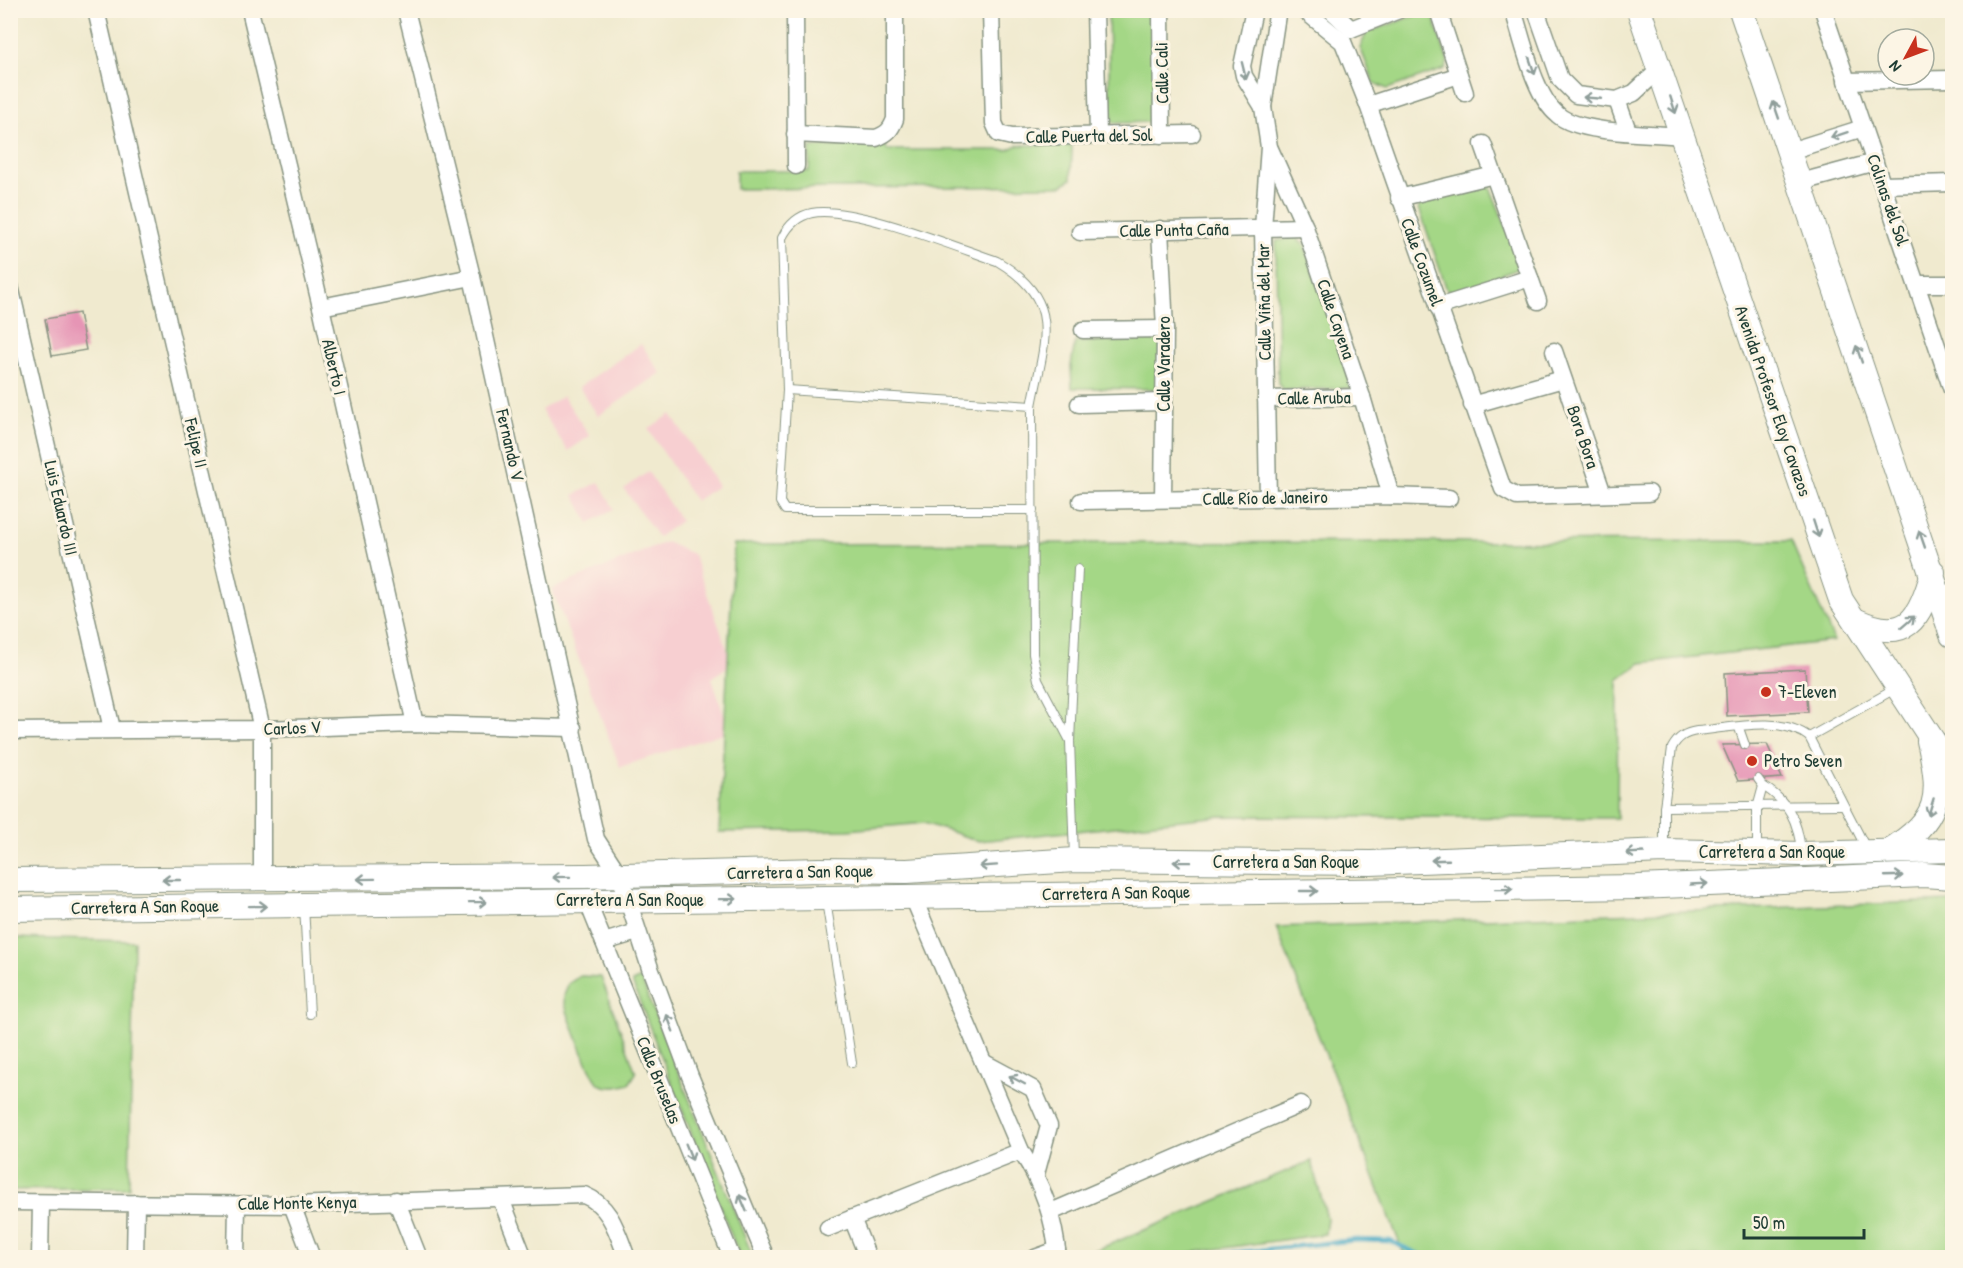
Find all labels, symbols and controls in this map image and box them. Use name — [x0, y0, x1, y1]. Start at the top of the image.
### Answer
north arrow — [1876, 27, 1936, 87]
street label: Calle Cali — [1148, 42, 1175, 104]
one-way arrow — [1527, 56, 1538, 75]
text: N — [1883, 56, 1906, 77]
one-way arrow — [1239, 61, 1251, 80]
one-way arrow — [1583, 92, 1603, 103]
one-way arrow — [1668, 95, 1679, 114]
one-way arrow — [1770, 101, 1781, 120]
street label: Calle Puerta del Sol — [1025, 122, 1153, 149]
one-way arrow — [1830, 130, 1849, 141]
street label: Colinas del Sol — [1861, 151, 1916, 249]
street label: Calle Cozumel — [1395, 214, 1450, 310]
street label: Calle Punta Caña — [1119, 216, 1229, 243]
street label: Calle Viña del Mar — [1250, 243, 1277, 361]
street label: Calle Cayena — [1311, 276, 1362, 362]
street label: Avenida Profesor Eloy Cavazos — [1729, 302, 1818, 500]
street label: Calle Varadero — [1151, 316, 1176, 412]
street label: Alberto I — [316, 336, 353, 397]
one-way arrow — [1853, 345, 1864, 364]
street label: Calle Aruba — [1277, 384, 1351, 411]
street label: Bora Bora — [1561, 402, 1606, 472]
street label: Fernando V — [490, 406, 531, 484]
street label: Felipe II — [178, 415, 214, 470]
street label: Luis Eduardo III — [38, 458, 84, 558]
street label: Calle Río de Janeiro — [1202, 484, 1328, 511]
one-way arrow — [1811, 519, 1822, 538]
one-way arrow — [1915, 530, 1926, 549]
one-way arrow — [1900, 615, 1915, 629]
place label: 7-Eleven — [1778, 679, 1837, 704]
marker: 7-Eleven — [1759, 685, 1773, 699]
street label: Carlos V — [263, 714, 322, 741]
place label: Petro Seven — [1764, 748, 1842, 773]
marker: Petro Seven — [1745, 754, 1759, 768]
one-way arrow — [1925, 798, 1936, 817]
street label: Carretera a San Roque — [1699, 839, 1845, 864]
one-way arrow — [1626, 847, 1646, 858]
street label: Carretera a San Roque — [1213, 849, 1359, 874]
one-way arrow — [1431, 855, 1451, 866]
one-way arrow — [1173, 857, 1193, 868]
street label: Carretera a San Roque — [727, 858, 873, 885]
one-way arrow — [978, 861, 998, 872]
one-way arrow — [552, 871, 572, 883]
one-way arrow — [1883, 871, 1903, 882]
one-way arrow — [357, 873, 377, 885]
one-way arrow — [162, 874, 182, 886]
one-way arrow — [1688, 878, 1708, 889]
street label: Carretera A San Roque — [1042, 879, 1190, 906]
one-way arrow — [1493, 883, 1513, 895]
one-way arrow — [1298, 885, 1318, 897]
street label: Carretera A San Roque — [556, 887, 704, 912]
street label: Carretera A San Roque — [71, 893, 219, 920]
one-way arrow — [717, 893, 737, 905]
one-way arrow — [468, 897, 488, 908]
one-way arrow — [247, 900, 267, 912]
one-way arrow — [664, 1014, 675, 1033]
street label: Calle Bruselas — [631, 1032, 688, 1127]
one-way arrow — [1009, 1074, 1026, 1086]
one-way arrow — [684, 1143, 695, 1161]
street label: Calle Monte Kenya — [237, 1189, 357, 1216]
one-way arrow — [737, 1195, 748, 1213]
scale bar — [1744, 1202, 1864, 1240]
text: 50 m — [1753, 1210, 1785, 1235]

